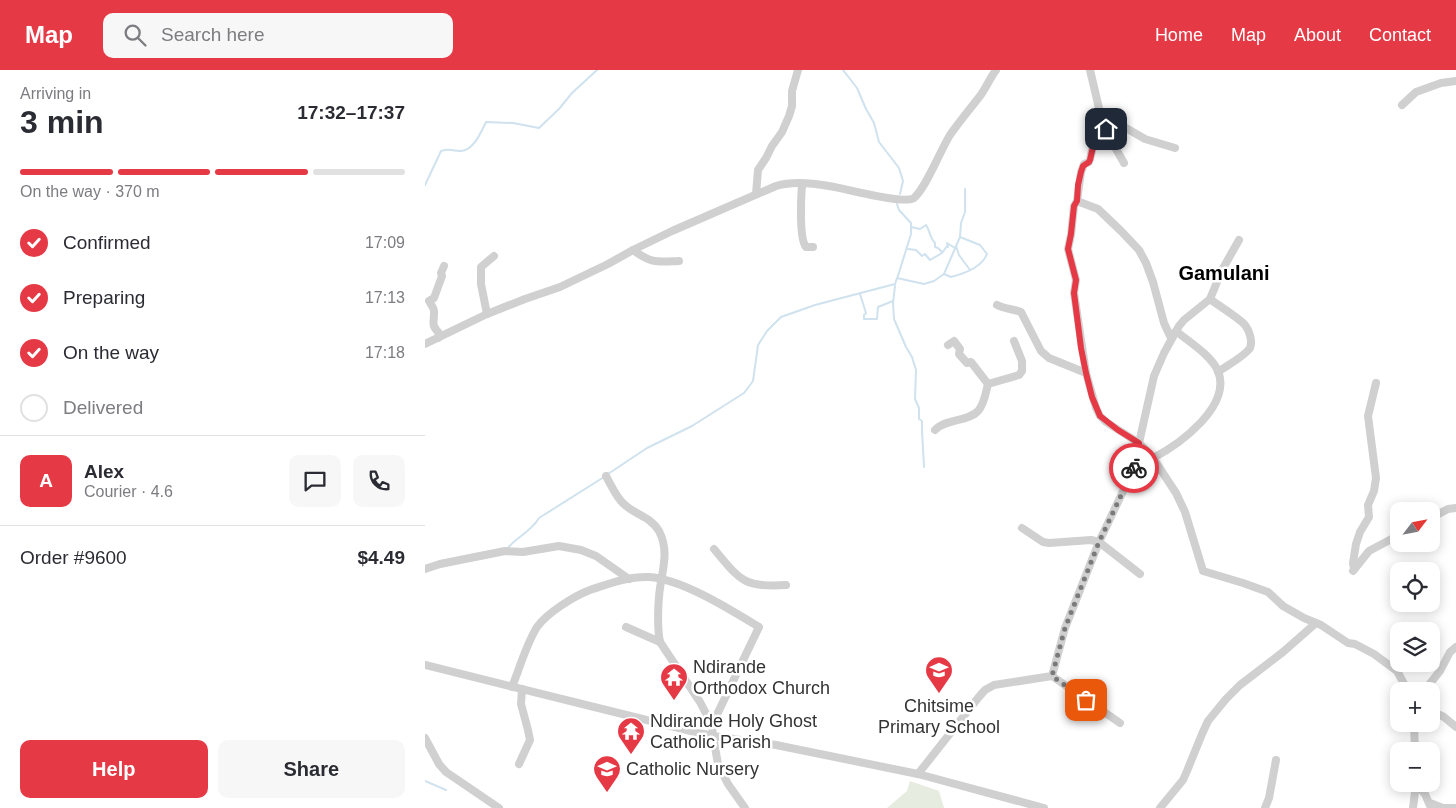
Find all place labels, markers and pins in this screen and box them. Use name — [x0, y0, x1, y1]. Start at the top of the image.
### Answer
pin — [1085, 108, 1127, 150]
school or university icon: Chitsime Primary School — [924, 655, 954, 694]
place label: Ndirande Orthodox Church — [693, 657, 830, 698]
temple icon: Ndirande Orthodox Church — [659, 662, 689, 701]
pin — [1065, 679, 1107, 721]
place label: Chitsime Primary School — [878, 696, 1000, 737]
place label: Ndirande Holy Ghost Catholic Parish — [650, 711, 817, 752]
temple icon: Ndirande Holy Ghost Catholic Parish — [616, 716, 646, 755]
school or university icon: Catholic Nursery — [592, 754, 622, 793]
place label: Catholic Nursery — [626, 759, 759, 779]

